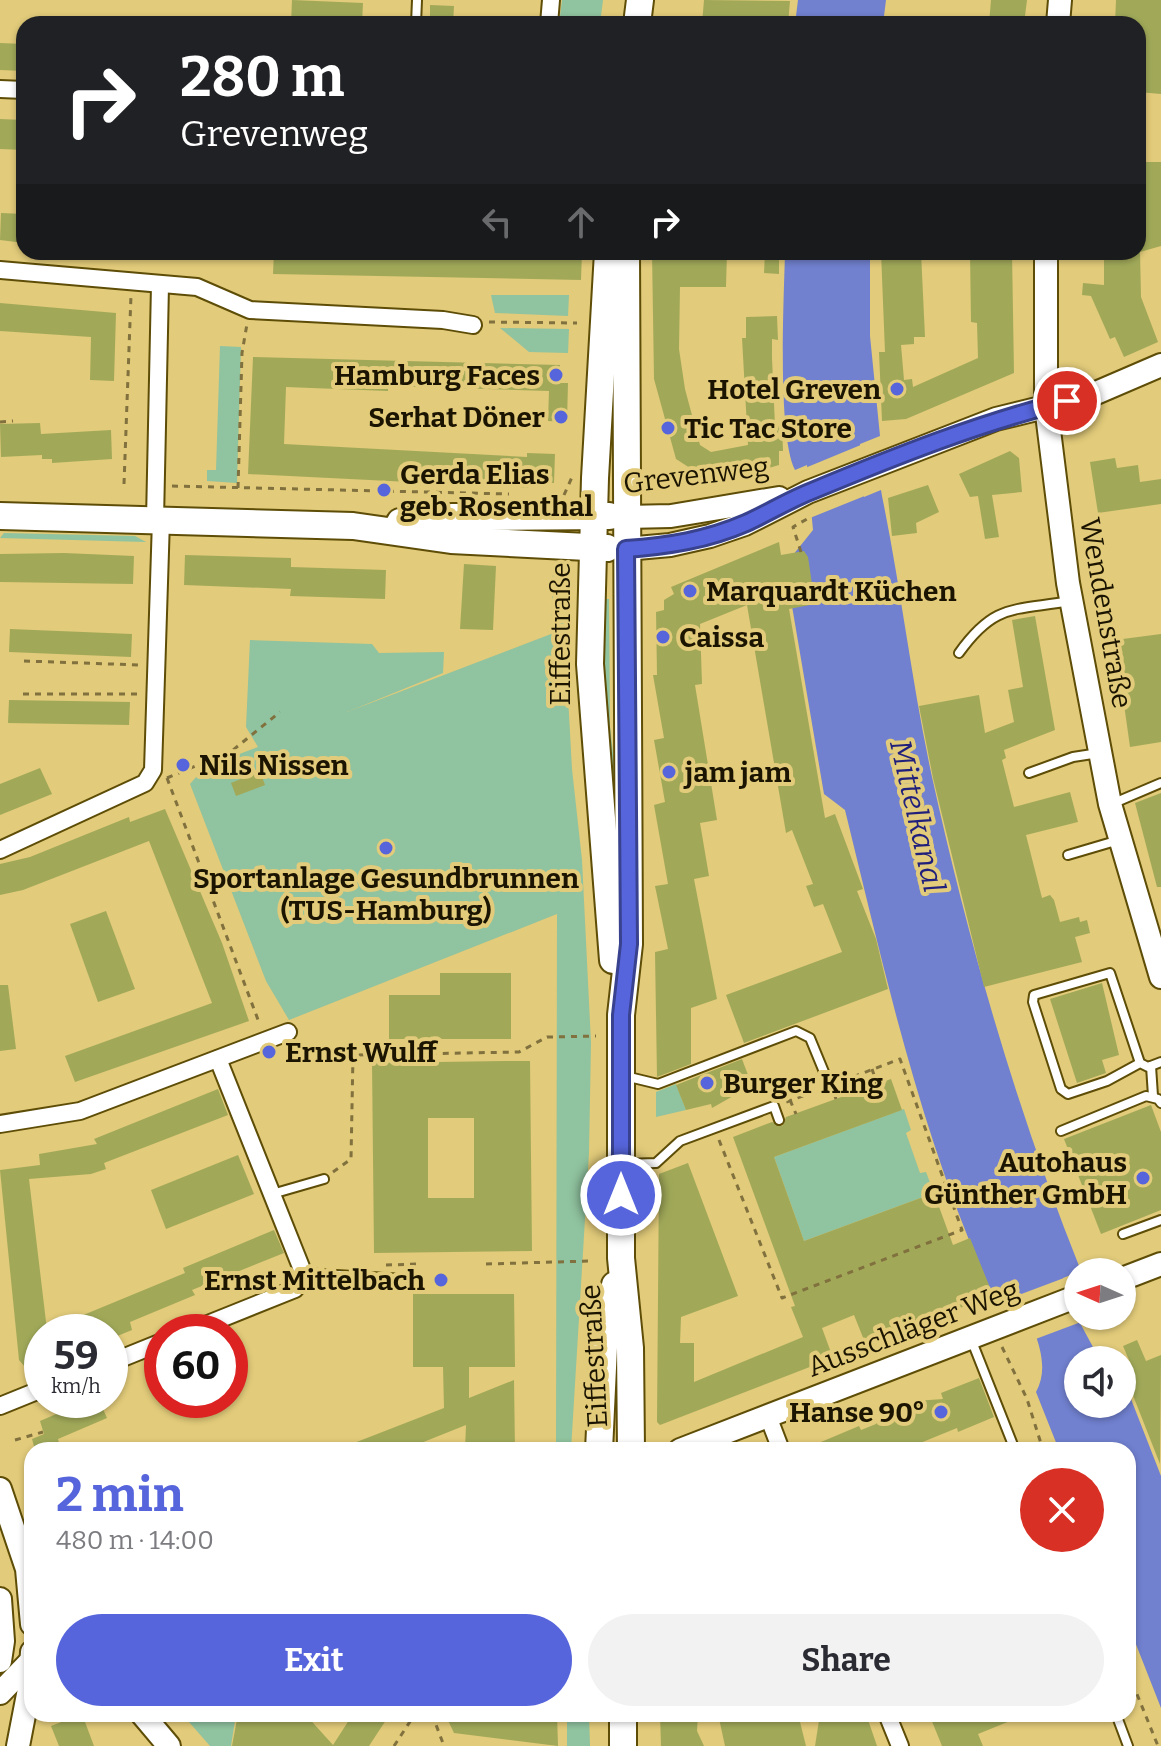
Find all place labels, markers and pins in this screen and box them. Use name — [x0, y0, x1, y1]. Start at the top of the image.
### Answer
place label: Hamburg Faces — [334, 359, 540, 392]
marker: Hamburg Faces — [547, 366, 565, 384]
pin — [1033, 367, 1101, 435]
place label: Hotel Greven — [707, 373, 881, 406]
marker: Hotel Greven — [888, 380, 906, 398]
place label: Serhat Döner — [368, 401, 545, 434]
marker: Serhat Döner — [552, 408, 570, 426]
place label: Tic Tac Store — [684, 412, 852, 445]
marker: Tic Tac Store — [659, 419, 677, 437]
place label: Gerda Elias geb. Rosenthal — [400, 458, 593, 523]
marker: Gerda Elias geb. Rosenthal — [375, 481, 393, 499]
place label: Marquardt Küchen — [706, 575, 957, 608]
marker: Marquardt Küchen — [681, 582, 699, 600]
place label: Caissa — [679, 621, 764, 654]
marker: Caissa — [654, 628, 672, 646]
place label: Nils Nissen — [199, 749, 349, 782]
marker: Nils Nissen — [174, 756, 192, 774]
place label: jam jam — [683, 756, 791, 789]
marker: jam jam — [660, 763, 678, 781]
marker: Sportanlage Gesundbrunnen (TUS-Hamburg) — [377, 839, 395, 857]
place label: Sportanlage Gesundbrunnen (TUS-Hamburg) — [193, 862, 579, 927]
place label: Ernst Wulff — [285, 1036, 438, 1069]
marker: Ernst Wulff — [260, 1043, 278, 1061]
place label: Burger King — [723, 1067, 883, 1100]
marker: Burger King — [698, 1074, 716, 1092]
place label: Autohaus Günther GmbH — [924, 1146, 1127, 1211]
marker: Autohaus Günther GmbH — [1134, 1169, 1152, 1187]
place label: Ernst Mittelbach — [204, 1264, 425, 1297]
marker: Ernst Mittelbach — [432, 1271, 450, 1289]
place label: Hanse 90° — [789, 1396, 925, 1429]
marker: Hanse 90° — [932, 1403, 950, 1421]

